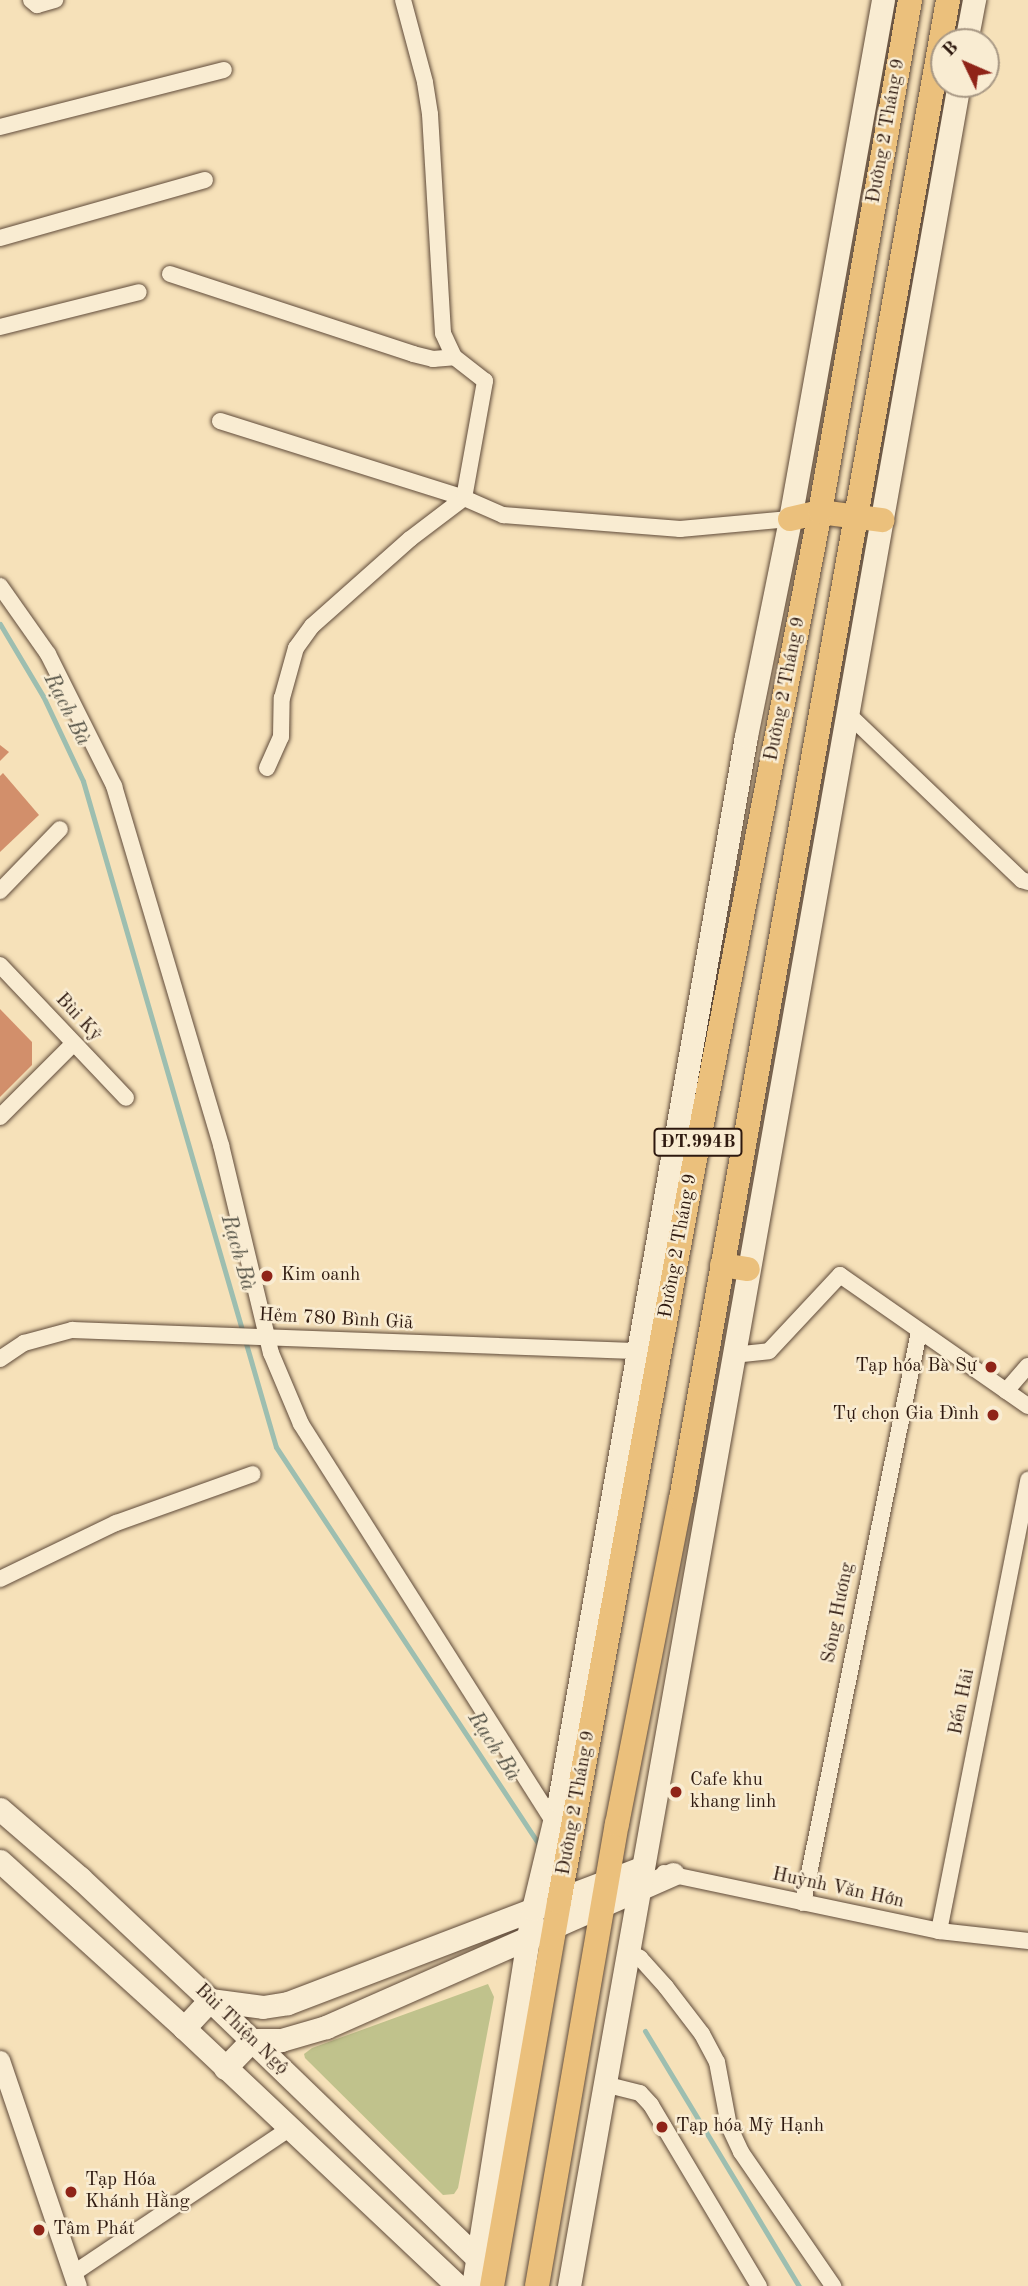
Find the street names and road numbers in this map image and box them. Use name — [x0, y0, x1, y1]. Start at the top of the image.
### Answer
street label: Đường 2 Tháng 9 — [863, 57, 911, 205]
street label: Đường 2 Tháng 9 — [761, 615, 811, 763]
street label: Bùi Kỷ — [50, 989, 106, 1047]
road number: ĐT.994B — [652, 1128, 744, 1156]
street label: Đường 2 Tháng 9 — [655, 1172, 703, 1320]
street label: Hẻm 780 Bình Giã — [258, 1305, 414, 1335]
street label: Sông Hương — [818, 1561, 860, 1665]
street label: Bến Hải — [945, 1667, 981, 1737]
street label: Đường 2 Tháng 9 — [553, 1729, 601, 1877]
street label: Huỳnh Văn Hớn — [770, 1864, 906, 1914]
street label: Bùi Thiện Ngộ — [189, 1980, 293, 2080]

